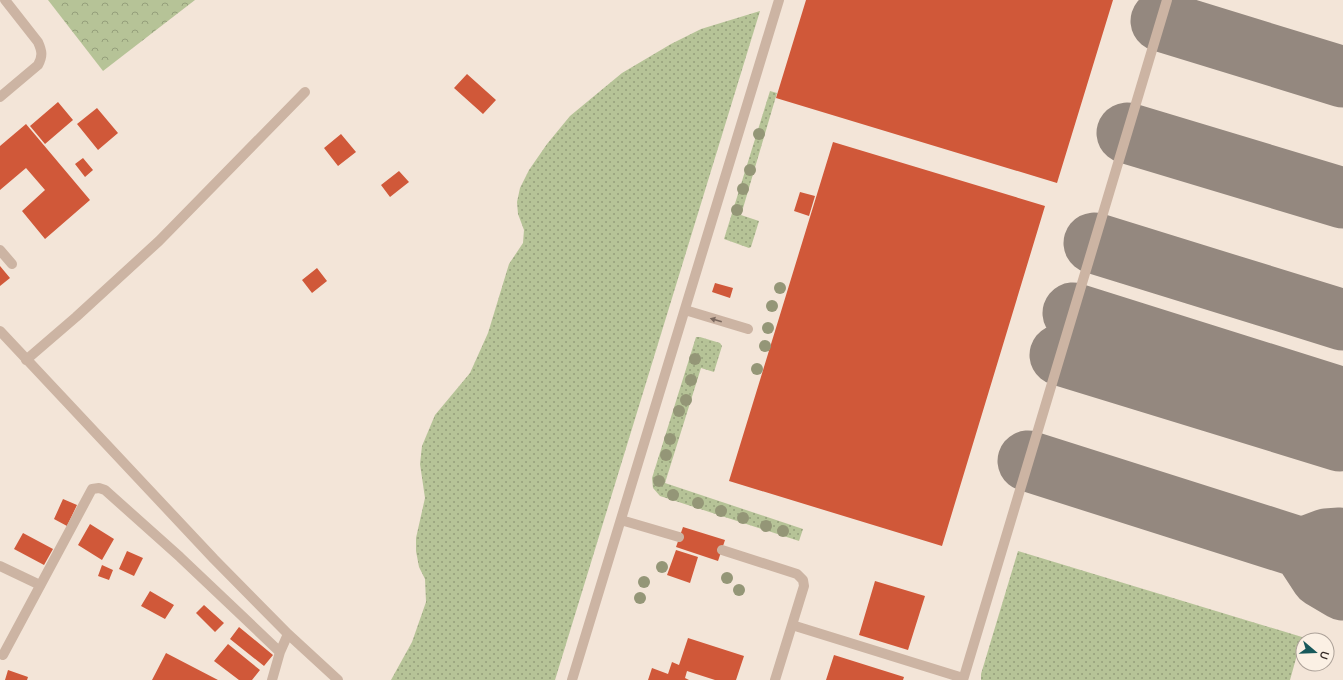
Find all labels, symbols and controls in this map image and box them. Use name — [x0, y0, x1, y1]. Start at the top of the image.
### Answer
one-way arrow — [710, 317, 722, 323]
north arrow — [1295, 632, 1335, 672]
text: U — [1317, 649, 1333, 662]

